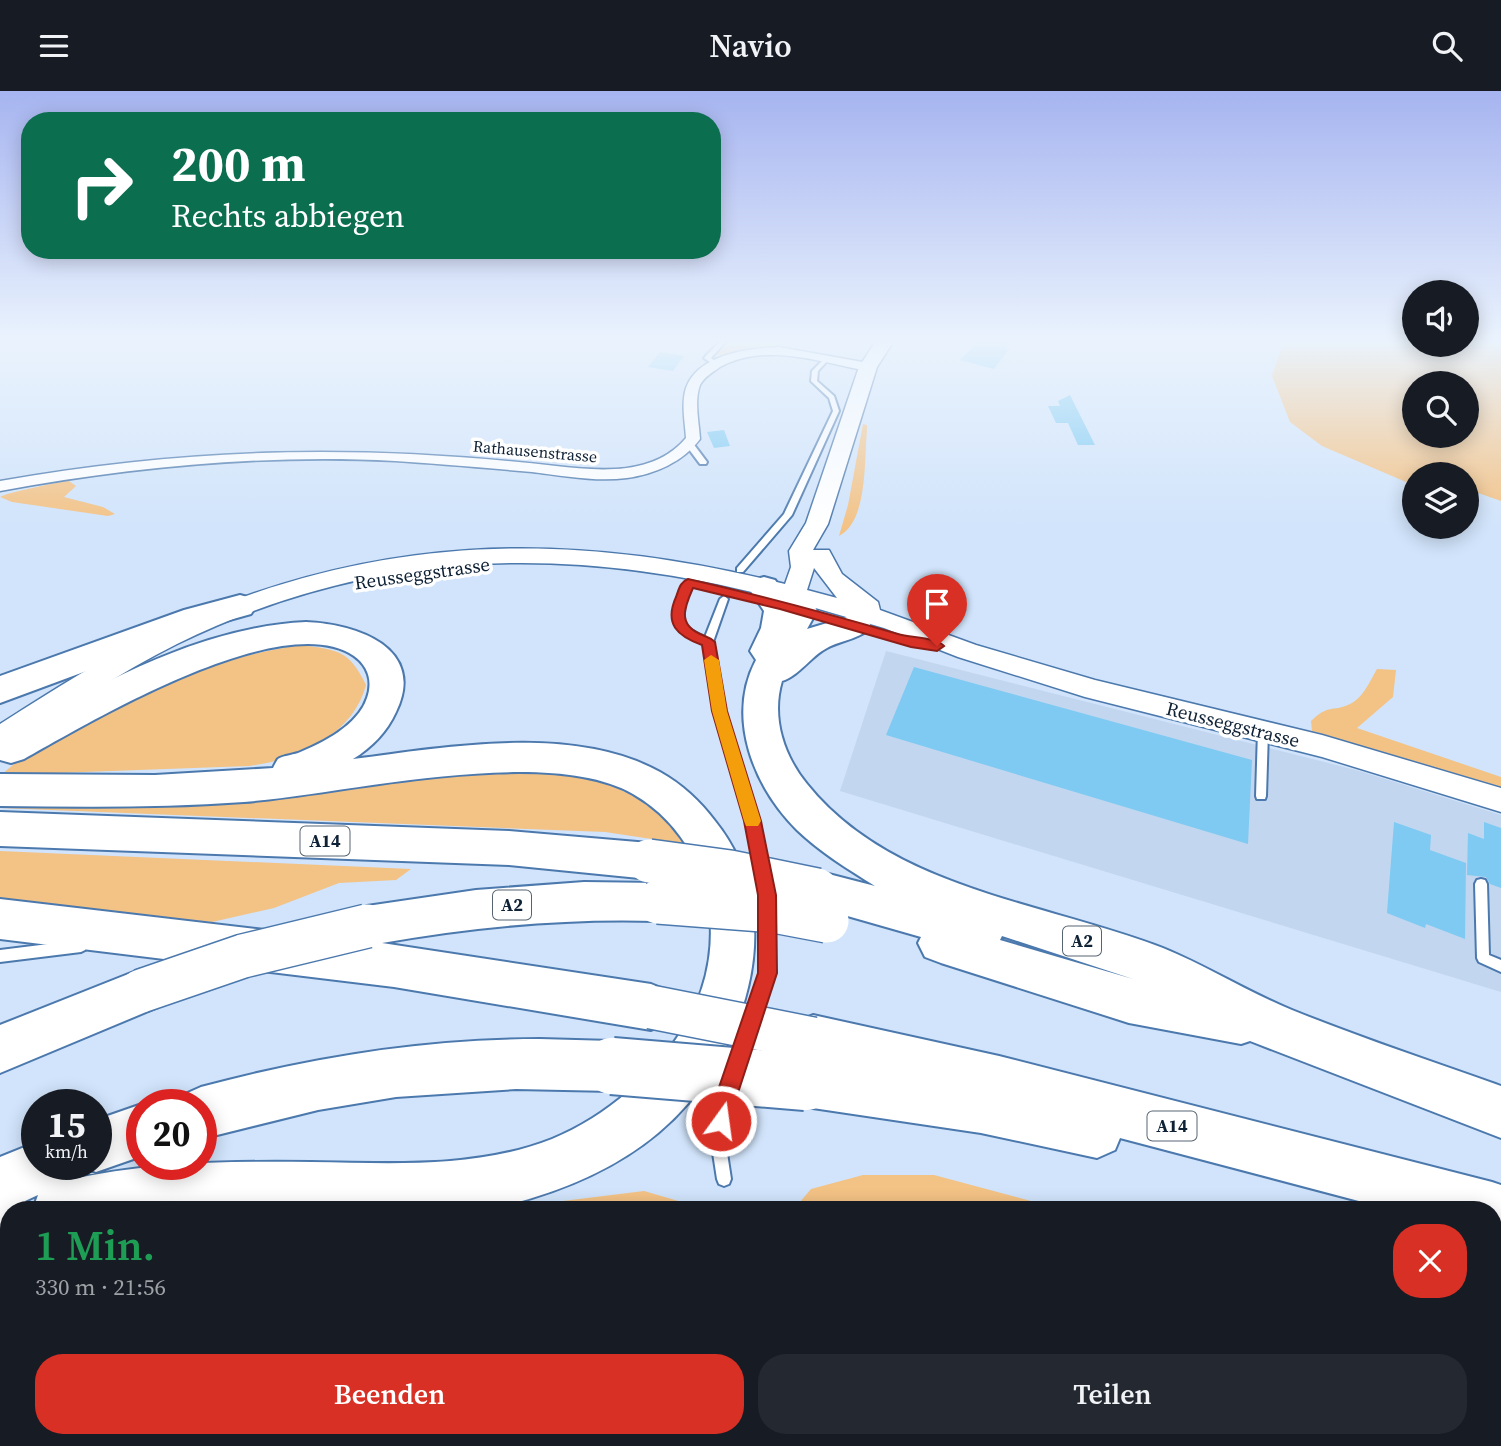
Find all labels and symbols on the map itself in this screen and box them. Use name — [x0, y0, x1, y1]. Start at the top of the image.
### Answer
street label: Rathausenstrasse — [472, 435, 598, 467]
street label: Reusseggstrasse — [352, 551, 492, 595]
pin — [907, 574, 967, 646]
street label: Reusseggstrasse — [1164, 695, 1302, 753]
road number: A14 — [300, 827, 350, 855]
road number: A2 — [493, 891, 531, 919]
road number: A2 — [1063, 927, 1101, 955]
position arrow — [684, 1084, 758, 1158]
speed limit sign: 20 — [126, 1089, 217, 1180]
road number: A14 — [1148, 1111, 1196, 1141]

